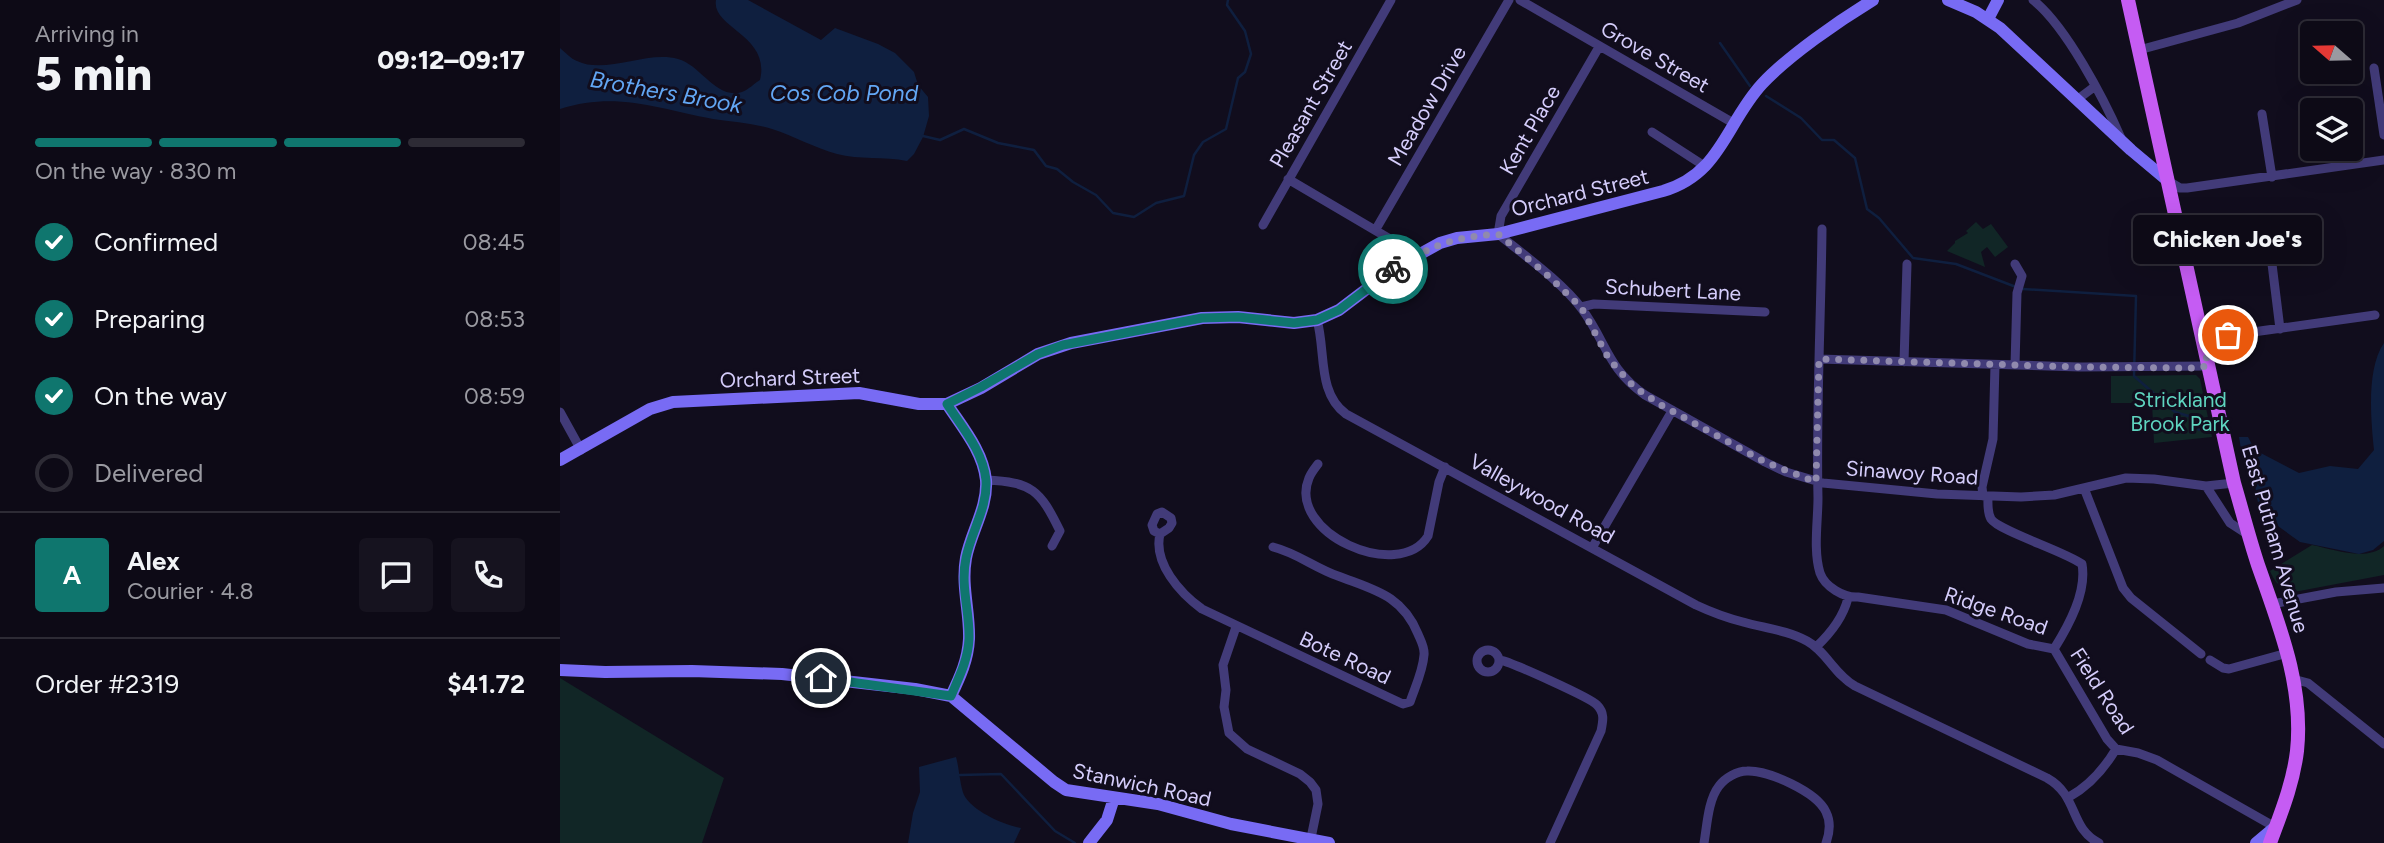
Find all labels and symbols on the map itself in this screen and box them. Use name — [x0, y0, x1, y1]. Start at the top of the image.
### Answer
street label: Grove Street — [1597, 15, 1714, 98]
north arrow — [2300, 21, 2362, 84]
street label: Pleasant Street — [1264, 35, 1357, 172]
street label: Meadow Drive — [1382, 41, 1471, 170]
water label: Brothers Brook — [588, 65, 745, 119]
water label: Cos Cob Pond — [770, 79, 919, 107]
street label: Kent Place — [1494, 81, 1565, 179]
street label: Orchard Street — [1509, 163, 1651, 222]
callout: Chicken Joe's — [2134, 216, 2322, 265]
courier — [1358, 234, 1428, 304]
street label: Schubert Lane — [1604, 273, 1742, 306]
pin — [2198, 305, 2258, 365]
street label: Orchard Street — [719, 363, 861, 392]
park label: Strickland Brook Park — [2130, 387, 2231, 436]
street label: East Putnam Avenue — [2237, 442, 2314, 636]
street label: Valleywood Road — [1465, 448, 1619, 549]
street label: Sinawoy Road — [1845, 455, 1979, 490]
street label: Ridge Road — [1941, 581, 2051, 640]
street label: Bote Road — [1296, 626, 1395, 690]
street label: Field Road — [2065, 643, 2140, 739]
pin — [791, 648, 851, 708]
street label: Stanwich Road — [1071, 758, 1214, 811]

